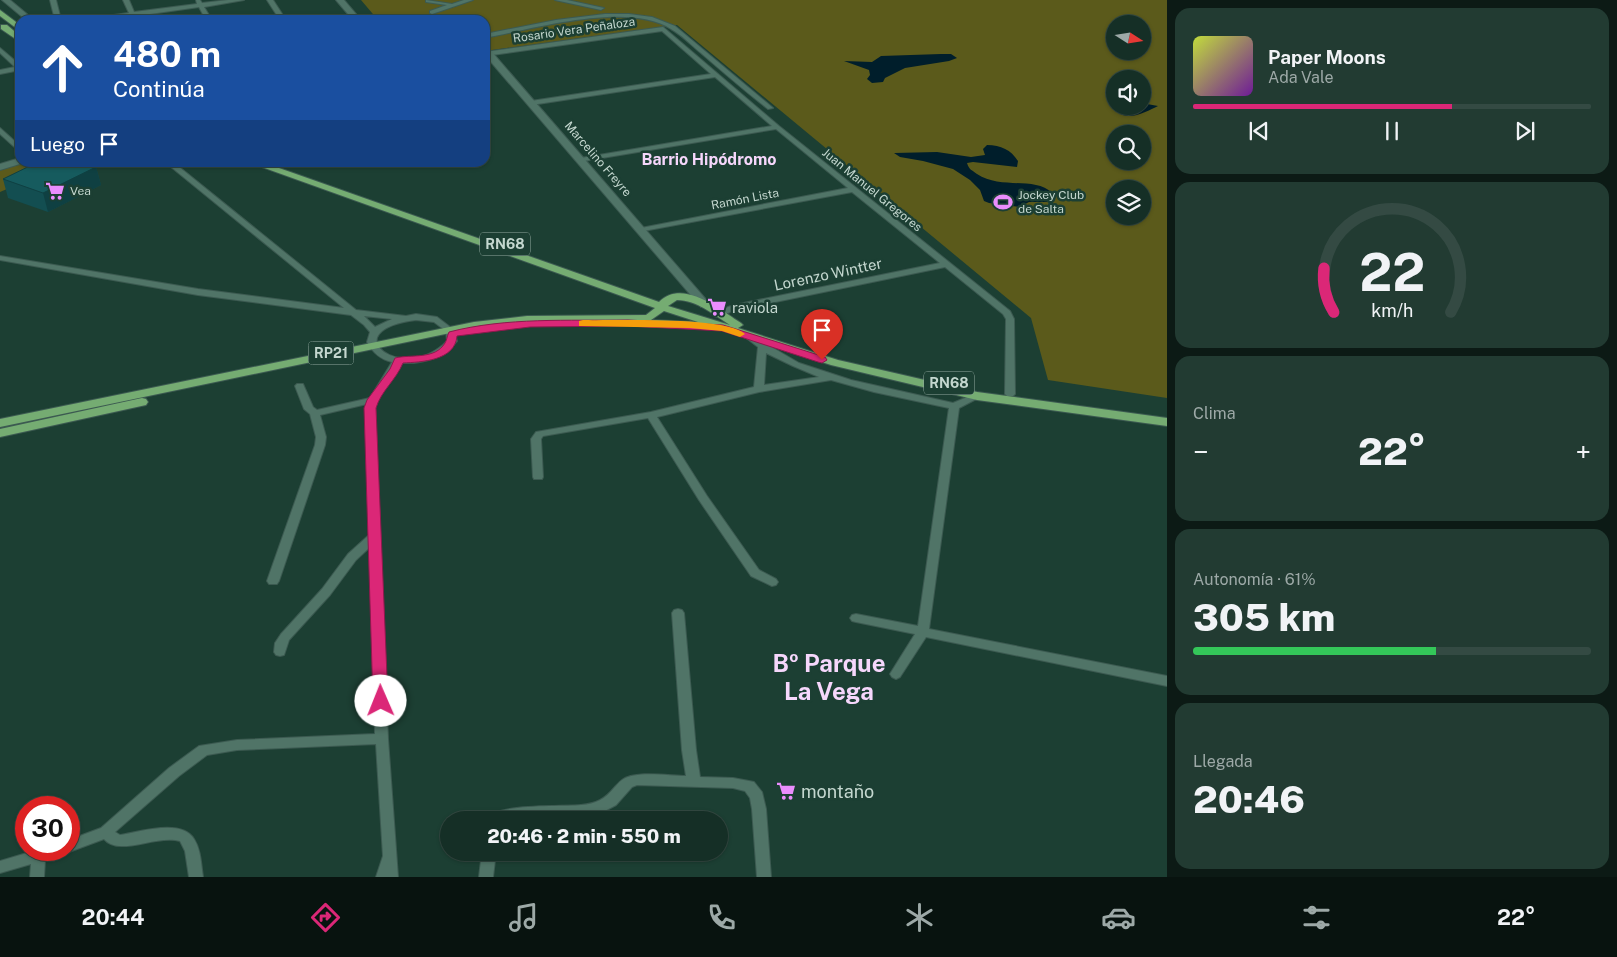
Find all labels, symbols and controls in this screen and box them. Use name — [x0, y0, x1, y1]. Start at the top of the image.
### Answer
street label: Rosario Vera Peñaloza — [512, 15, 636, 45]
north arrow — [1106, 15, 1151, 60]
map controls — [1106, 15, 1151, 225]
text: 480 m — [113, 34, 221, 75]
icon: ahead — [30, 35, 95, 100]
text: Paper Moons — [1268, 46, 1386, 68]
text: Ada Vale — [1268, 68, 1333, 87]
button: sound — [1106, 70, 1151, 115]
text: Continúa — [113, 76, 205, 102]
icon: previous — [1245, 117, 1273, 145]
icon: pause — [1378, 117, 1406, 145]
icon: next — [1511, 117, 1539, 145]
street label: Marcelino Freyre — [562, 119, 634, 199]
button: search — [1106, 125, 1151, 170]
icon: arrive — [95, 130, 123, 158]
text: Luego — [30, 133, 85, 155]
street label: Juan Manuel Gregores — [819, 145, 925, 235]
district label: Barrio Hipódromo — [642, 150, 776, 169]
supermarket icon: Vea — [44, 180, 66, 202]
button: layers — [1106, 180, 1151, 225]
place label: Vea — [70, 184, 91, 198]
street label: Ramón Lista — [710, 186, 780, 212]
place label: Jockey Club de Salta — [1018, 188, 1084, 216]
sports icon: Jockey Club de Salta — [992, 191, 1014, 213]
road number: RN68 — [480, 232, 530, 255]
text: 22 — [1359, 242, 1425, 303]
street label: Lorenzo Wintter — [772, 254, 884, 294]
supermarket icon: raviola — [706, 296, 728, 318]
place label: raviola — [732, 299, 778, 316]
text: km/h — [1371, 300, 1413, 321]
pin — [801, 309, 843, 360]
icon: arrive — [808, 316, 836, 344]
road number: RP21 — [308, 342, 354, 364]
road number: RN68 — [924, 372, 974, 394]
text: Clima — [1193, 404, 1236, 423]
text: 22° — [1358, 429, 1426, 474]
text: − — [1193, 435, 1209, 468]
text: + — [1575, 435, 1591, 468]
text: Autonomía · 61% — [1193, 570, 1316, 589]
text: 305 km — [1193, 595, 1335, 640]
district label: Bº Parque La Vega — [773, 649, 885, 705]
position arrow — [354, 674, 406, 726]
text: Llegada — [1193, 752, 1253, 771]
text: 20:46 — [1193, 777, 1305, 822]
supermarket icon: montaño — [775, 780, 797, 802]
place label: montaño — [801, 781, 874, 802]
speed limit sign: 30 — [15, 796, 80, 861]
text: 20:46 · 2 min · 550 m — [487, 825, 681, 847]
icon: directions — [308, 900, 343, 935]
icon: music — [506, 900, 541, 935]
icon: phone — [704, 900, 739, 935]
icon: climate — [902, 900, 937, 935]
icon: car — [1101, 900, 1136, 935]
icon: filters — [1299, 900, 1334, 935]
text: 20:44 — [82, 904, 144, 930]
text: 22° — [1497, 904, 1535, 930]

